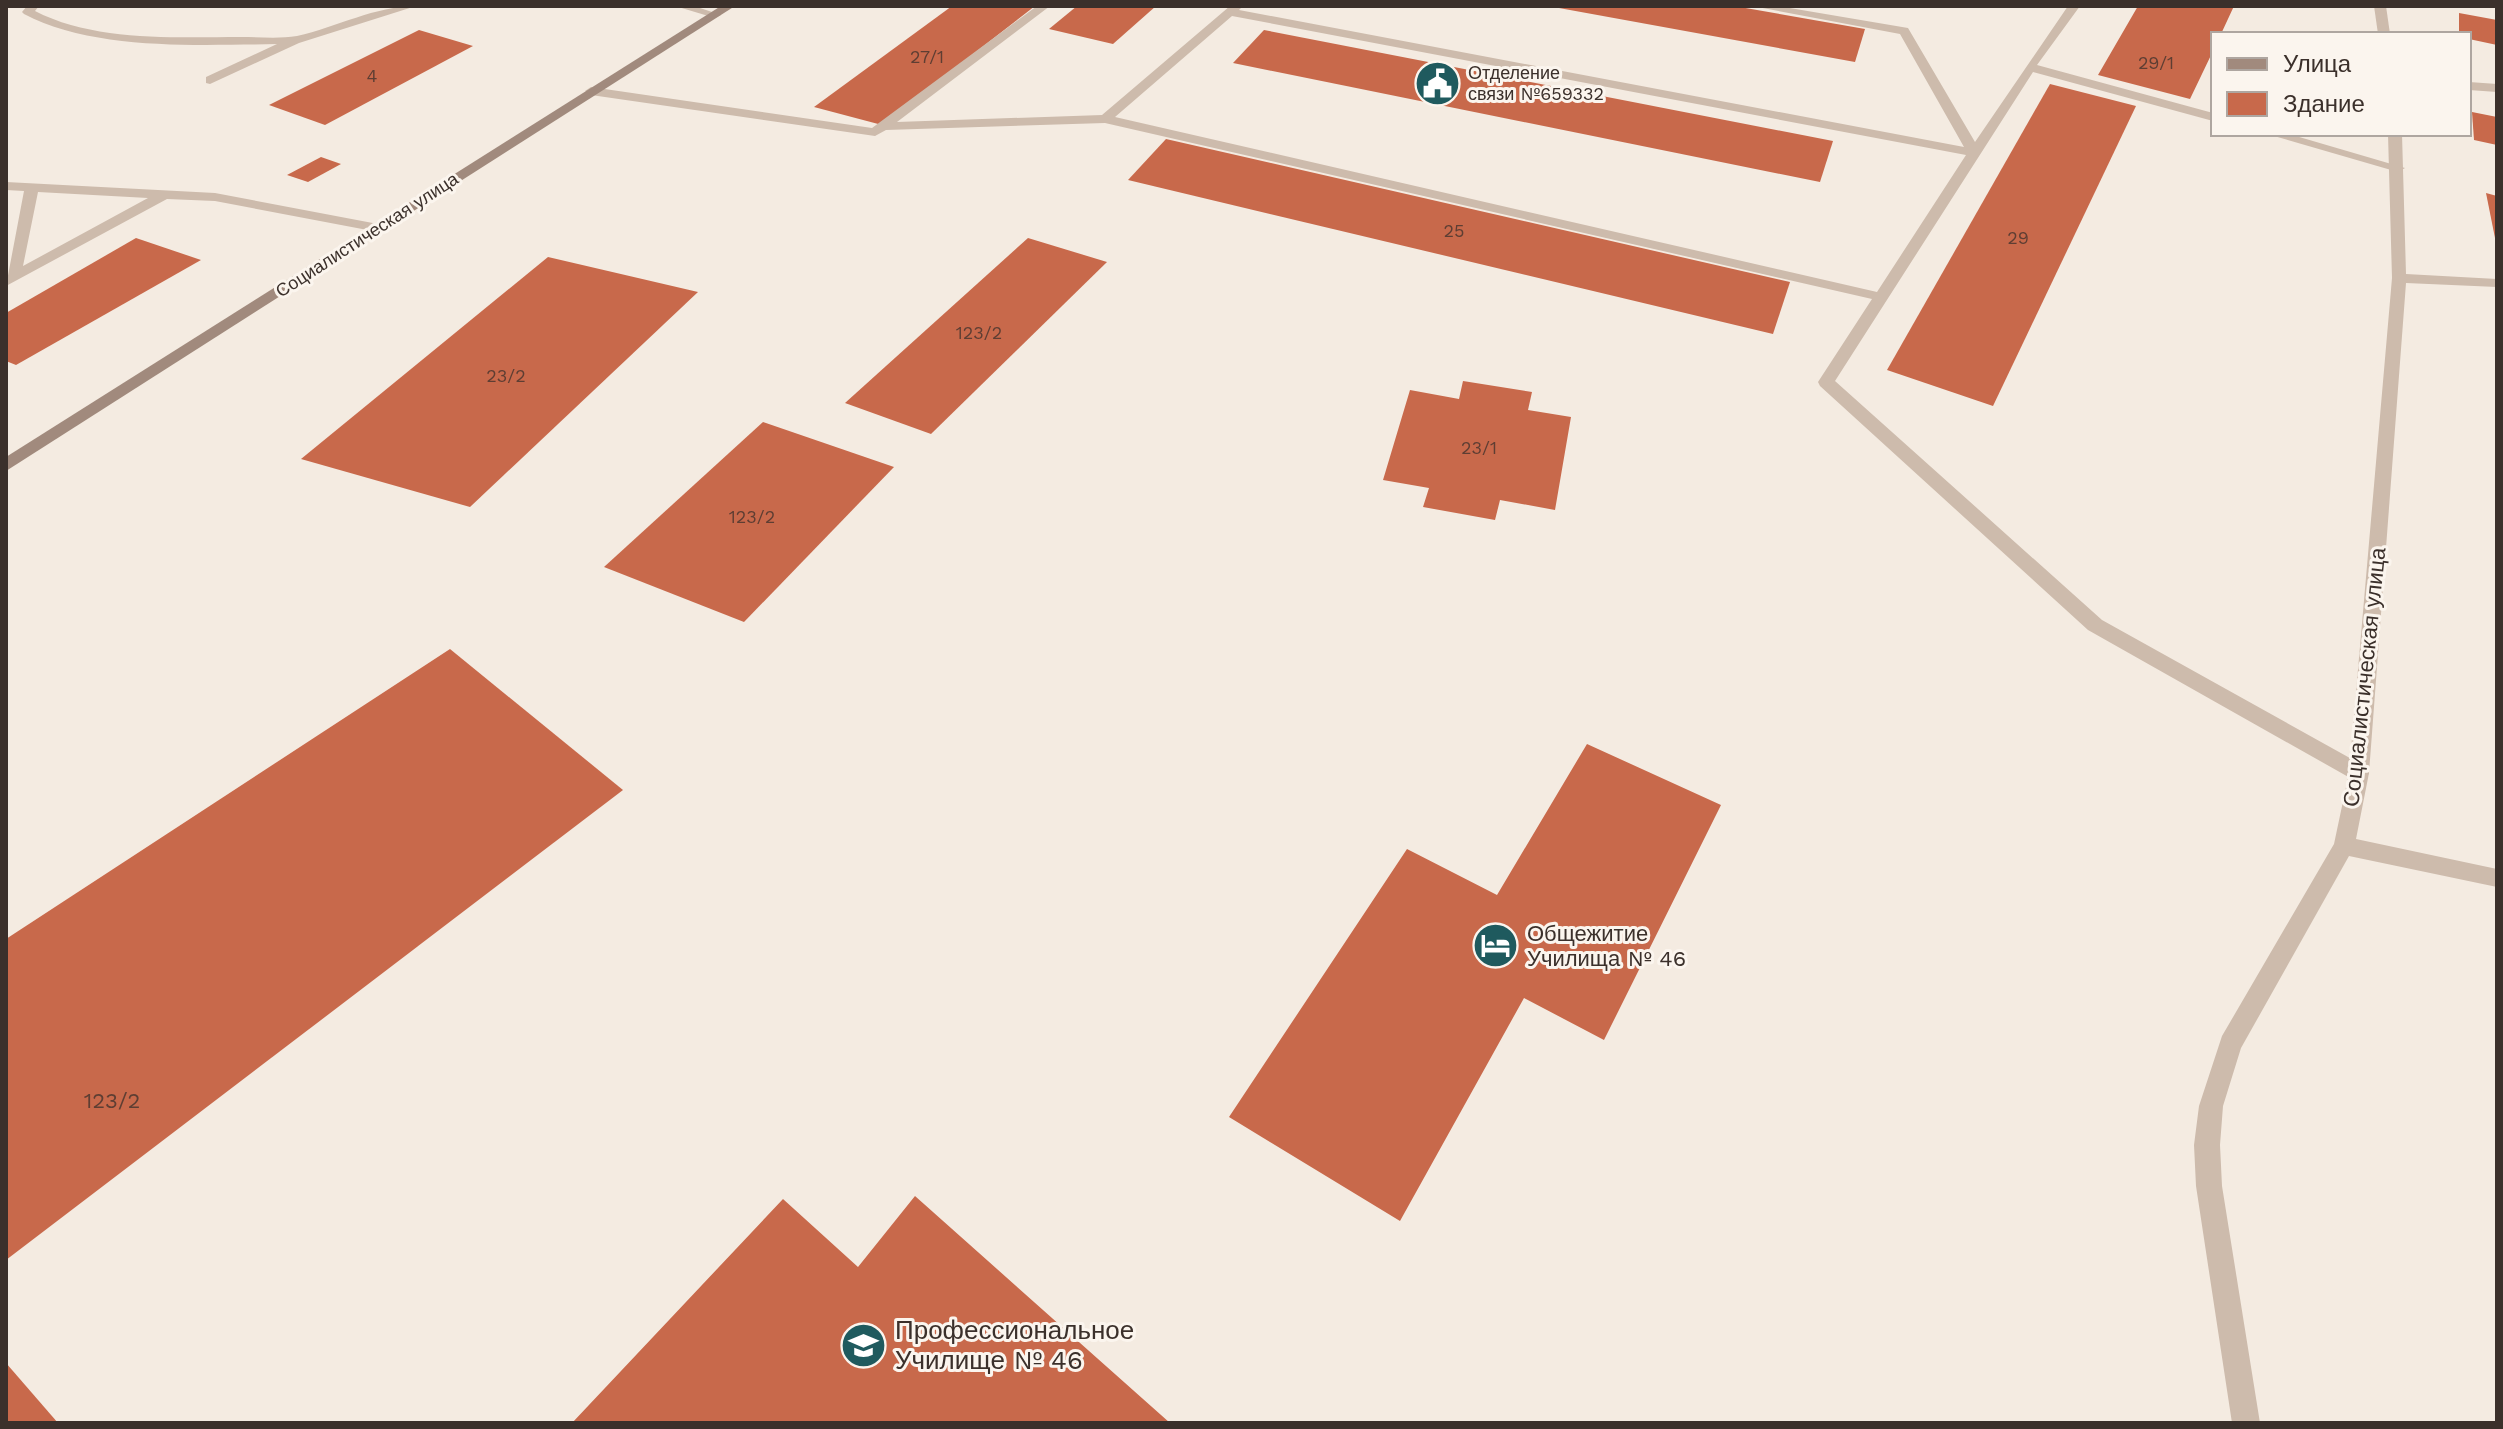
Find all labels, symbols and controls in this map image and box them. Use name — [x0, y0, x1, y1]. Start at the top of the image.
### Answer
legend — [2211, 32, 2471, 136]
house number: 27/1 — [910, 46, 944, 67]
text: Улица — [2283, 50, 2352, 78]
house number: 29/1 — [2138, 52, 2174, 73]
public building icon: Отделение связи №659332 — [1413, 59, 1461, 107]
place label: Отделение связи №659332 — [1468, 62, 1604, 104]
house number: 4 — [367, 65, 378, 86]
text: Здание — [2283, 90, 2365, 118]
street label: Социалистическая улица — [272, 167, 463, 301]
house number: 25 — [1444, 220, 1464, 241]
house number: 29 — [2007, 227, 2029, 248]
house number: 123/2 — [956, 322, 1002, 343]
house number: 23/2 — [486, 365, 526, 386]
house number: 23/1 — [1461, 437, 1497, 458]
house number: 123/2 — [729, 506, 775, 527]
street label: Социалистическая улица — [2338, 545, 2391, 808]
place label: Общежитие Училища № 46 — [1527, 921, 1686, 971]
hotel icon: Общежитие Училища № 46 — [1472, 922, 1520, 970]
house number: 123/2 — [84, 1088, 140, 1113]
place label: Профессиональное Училище № 46 — [895, 1315, 1134, 1375]
school or university icon: Профессиональное Училище № 46 — [840, 1321, 888, 1369]

